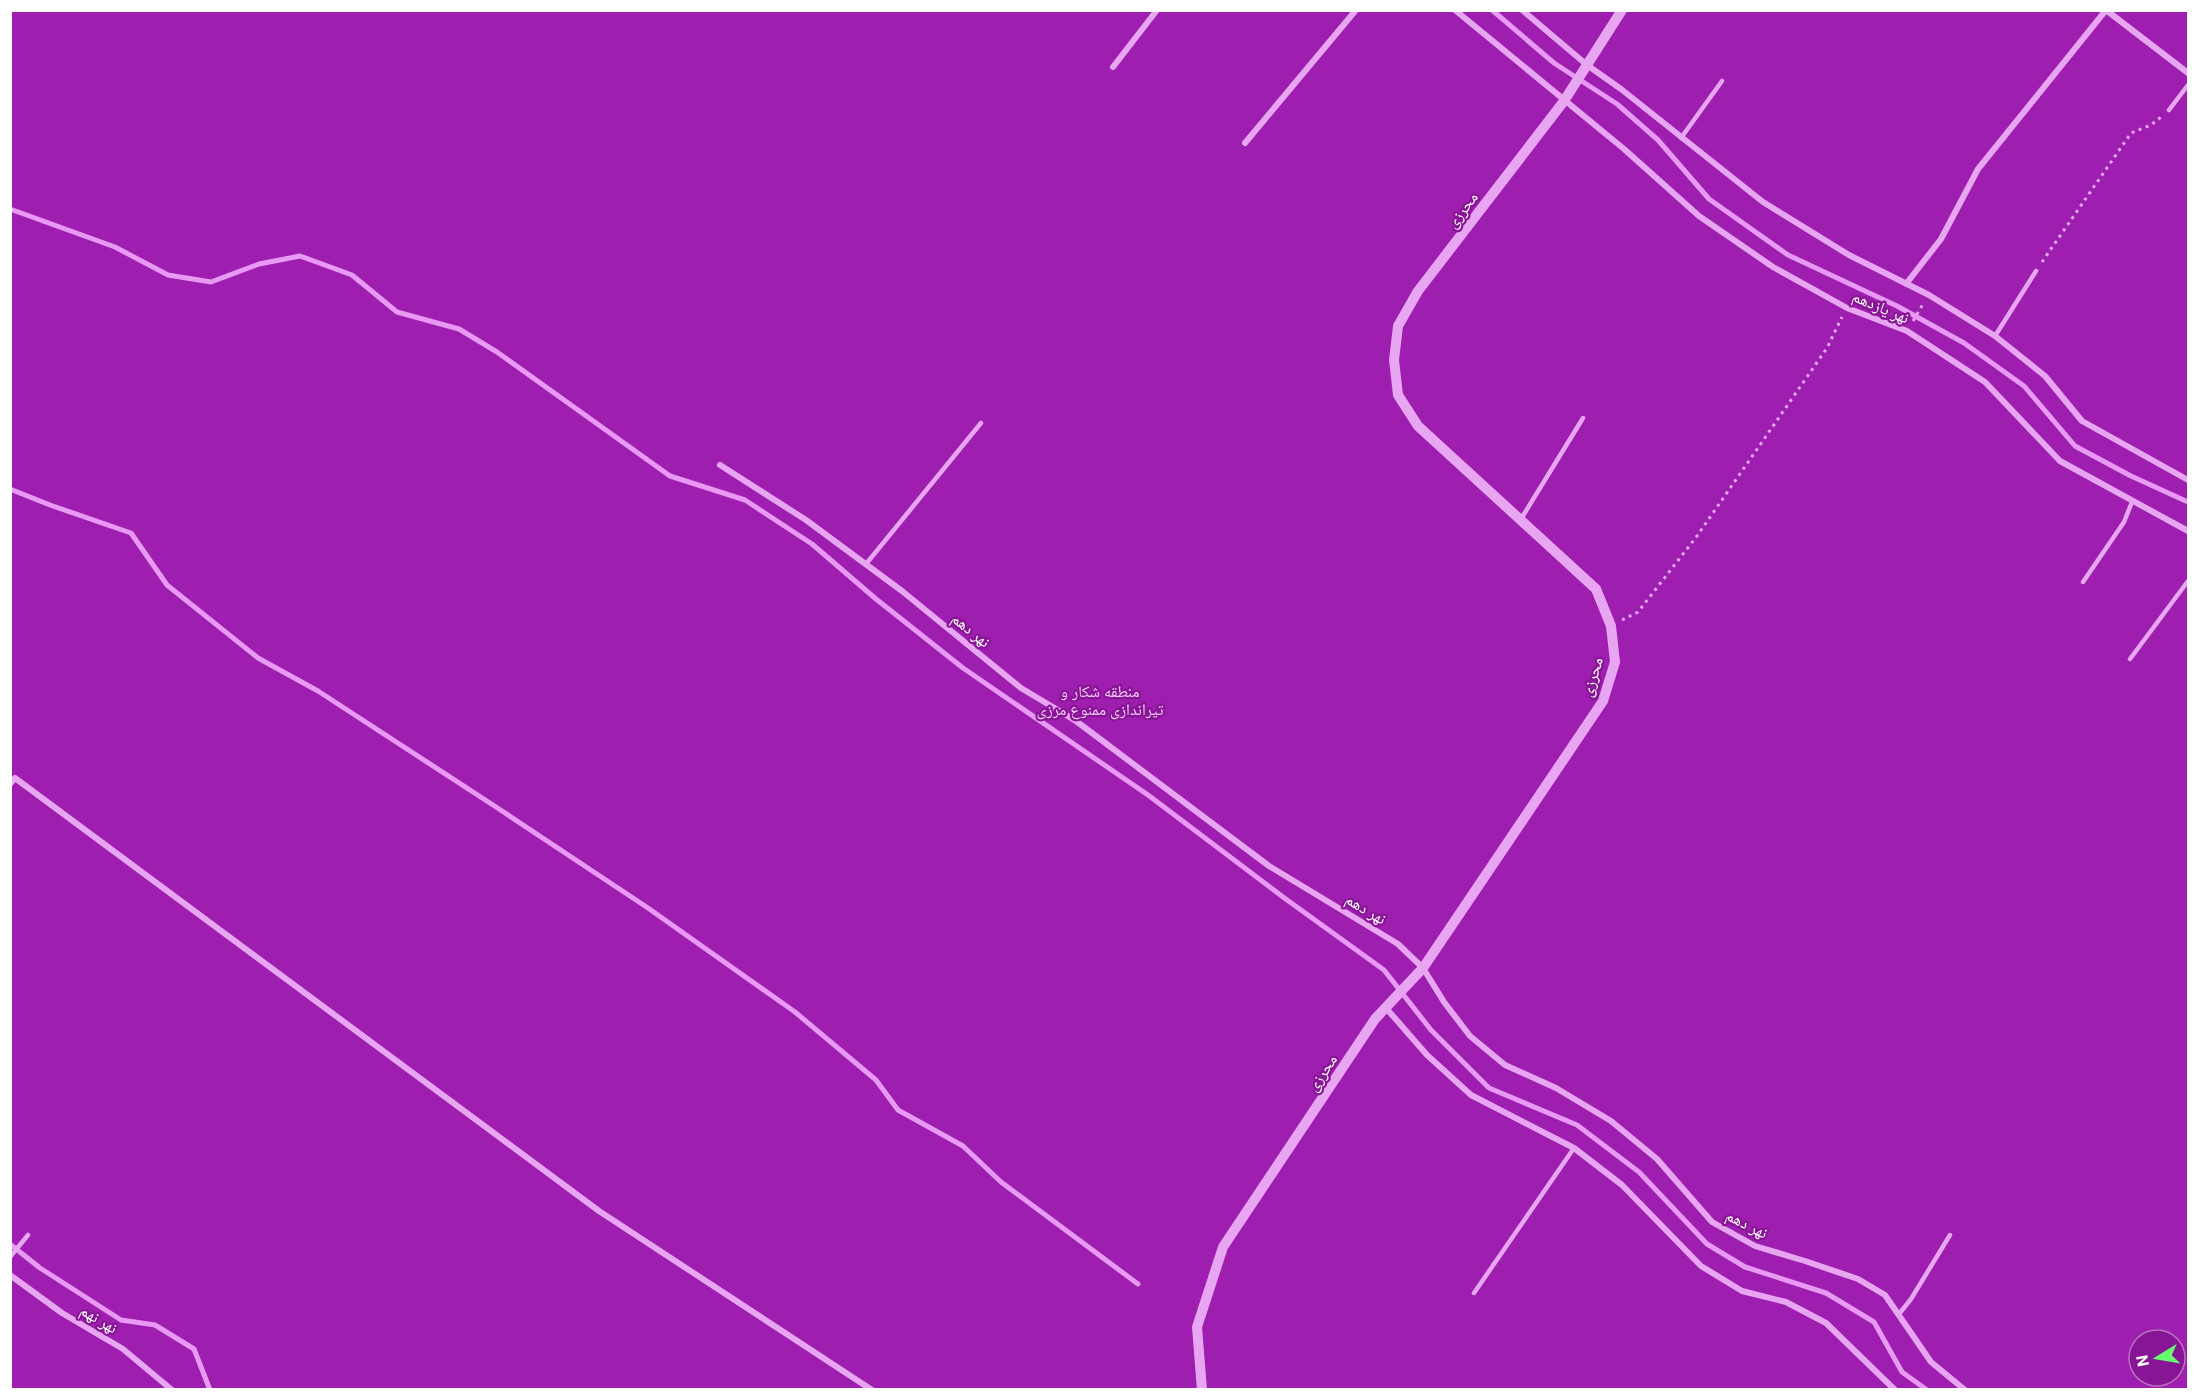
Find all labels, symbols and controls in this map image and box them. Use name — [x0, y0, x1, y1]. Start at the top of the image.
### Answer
street label: محرزی — [1442, 188, 1483, 232]
street label: نهر یازدهم — [1849, 287, 1912, 328]
street label: نهر دهم — [947, 609, 994, 652]
street label: محرزی — [1577, 655, 1608, 699]
park label: منطقه شکار و تیراندازی ممنوع مرزی — [1037, 682, 1164, 720]
street label: نهر دهم — [1342, 889, 1390, 929]
street label: محرزی — [1303, 1051, 1342, 1096]
street label: نهر دهم — [1723, 1206, 1771, 1243]
street label: نهر نهم — [77, 1301, 121, 1338]
north arrow — [2127, 1328, 2187, 1388]
text: N — [2132, 1353, 2153, 1368]

